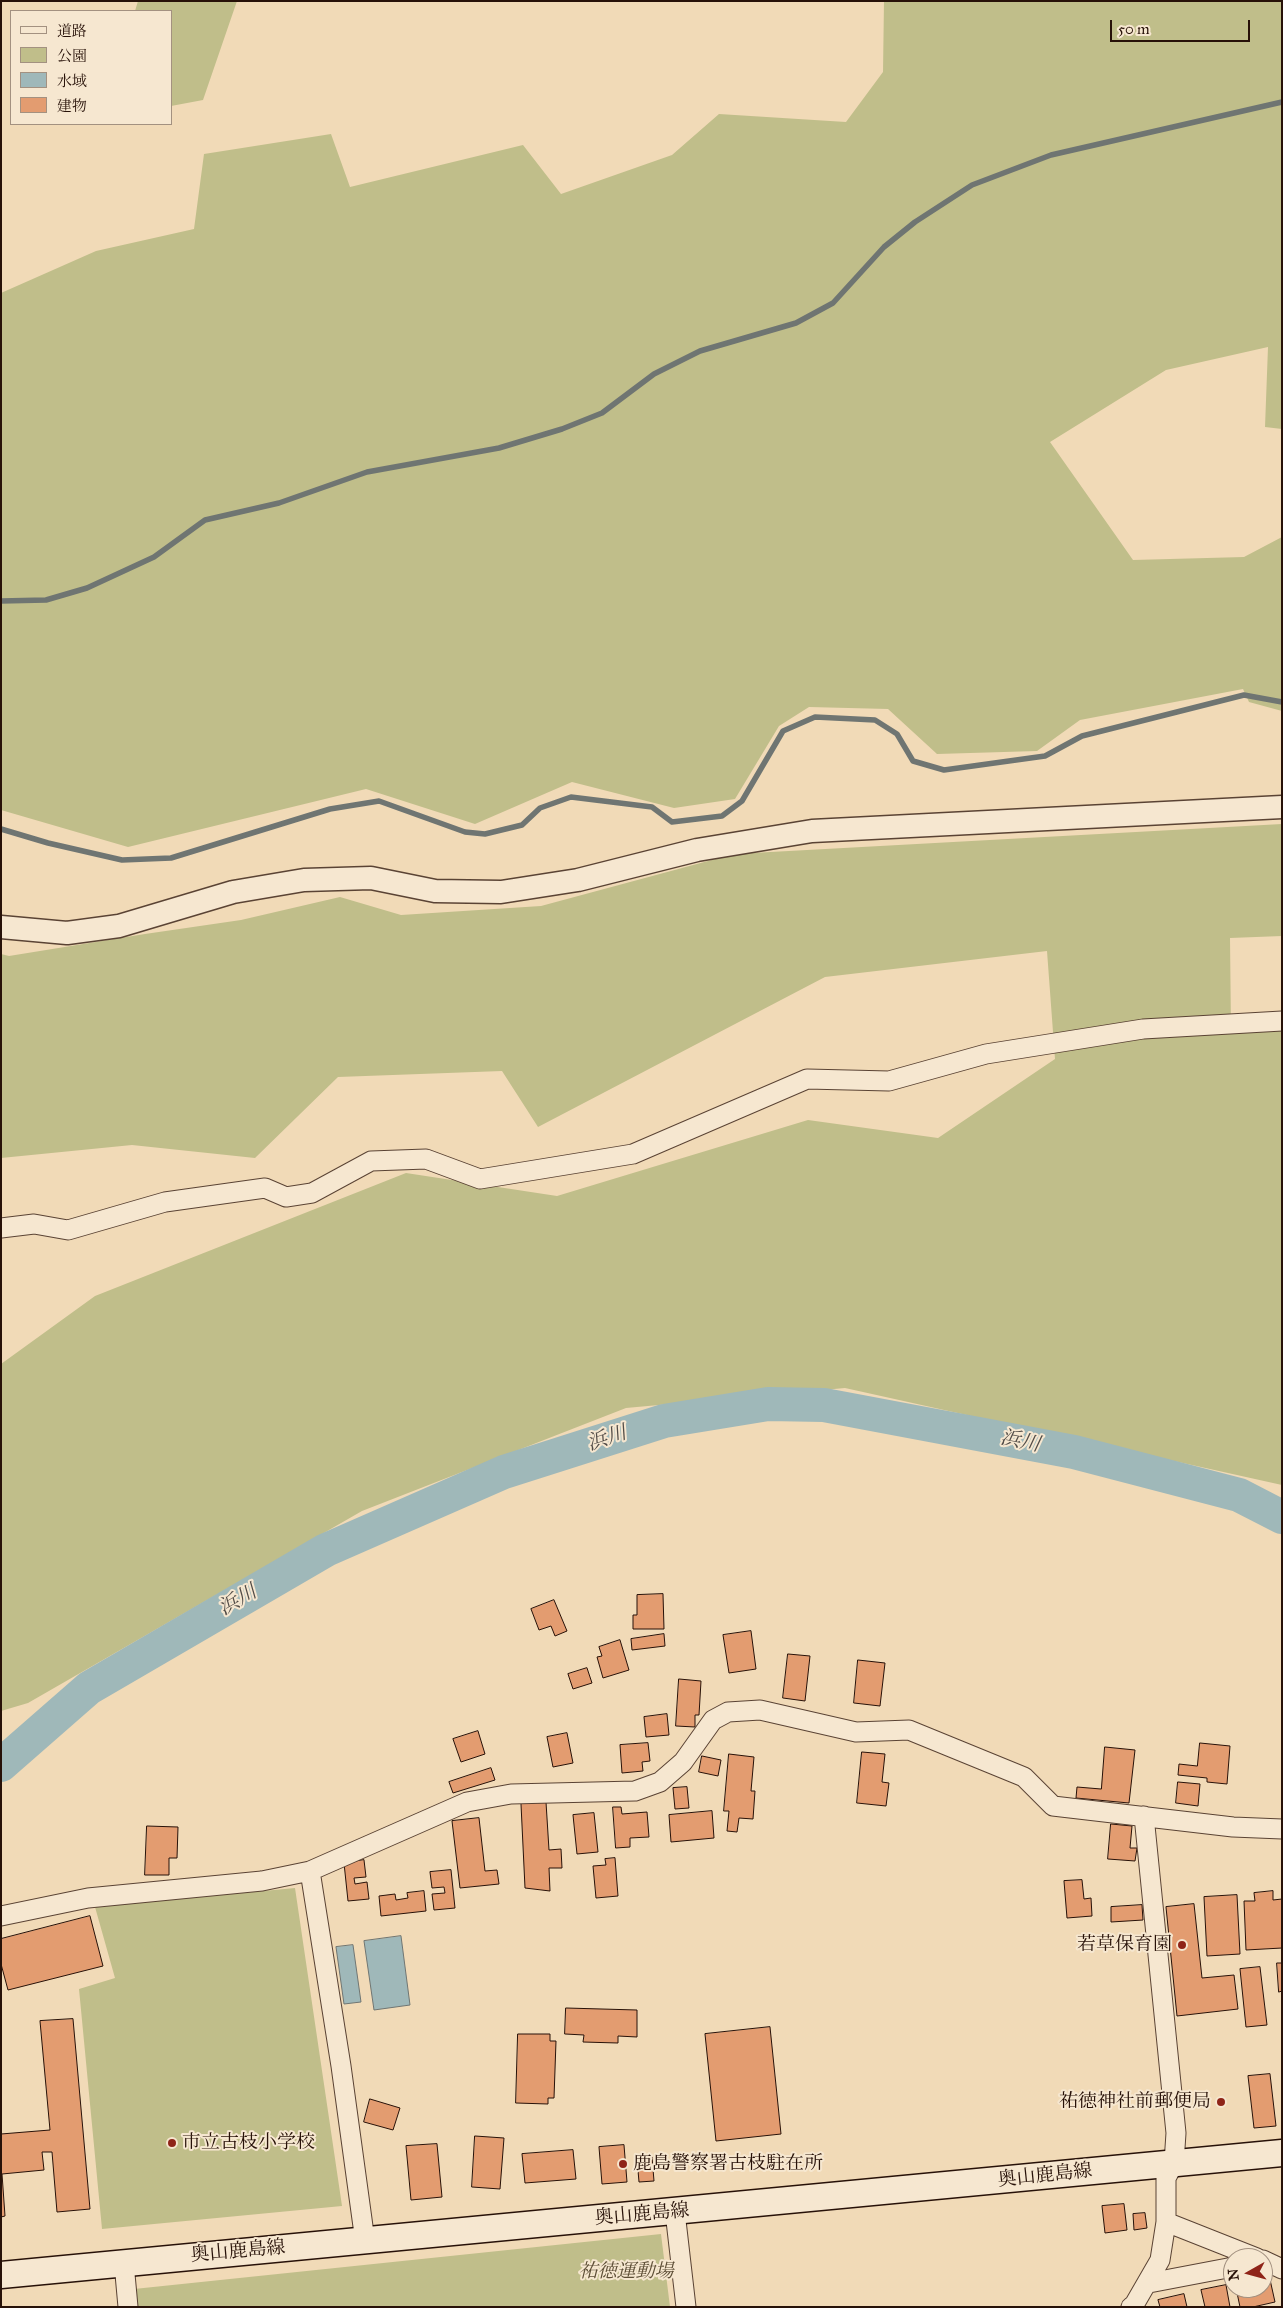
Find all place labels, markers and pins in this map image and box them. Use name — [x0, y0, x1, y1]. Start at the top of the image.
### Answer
place label: 若草保育園 — [1077, 1934, 1172, 1956]
marker: 若草保育園 — [1176, 1939, 1188, 1951]
place label: 祐徳神社前郵便局 — [1059, 2091, 1211, 2113]
marker: 祐徳神社前郵便局 — [1215, 2096, 1227, 2108]
place label: 市立古枝小学校 — [182, 2132, 315, 2154]
marker: 市立古枝小学校 — [166, 2137, 178, 2149]
place label: 鹿島警察署古枝駐在所 — [633, 2153, 823, 2175]
marker: 鹿島警察署古枝駐在所 — [617, 2158, 629, 2170]

